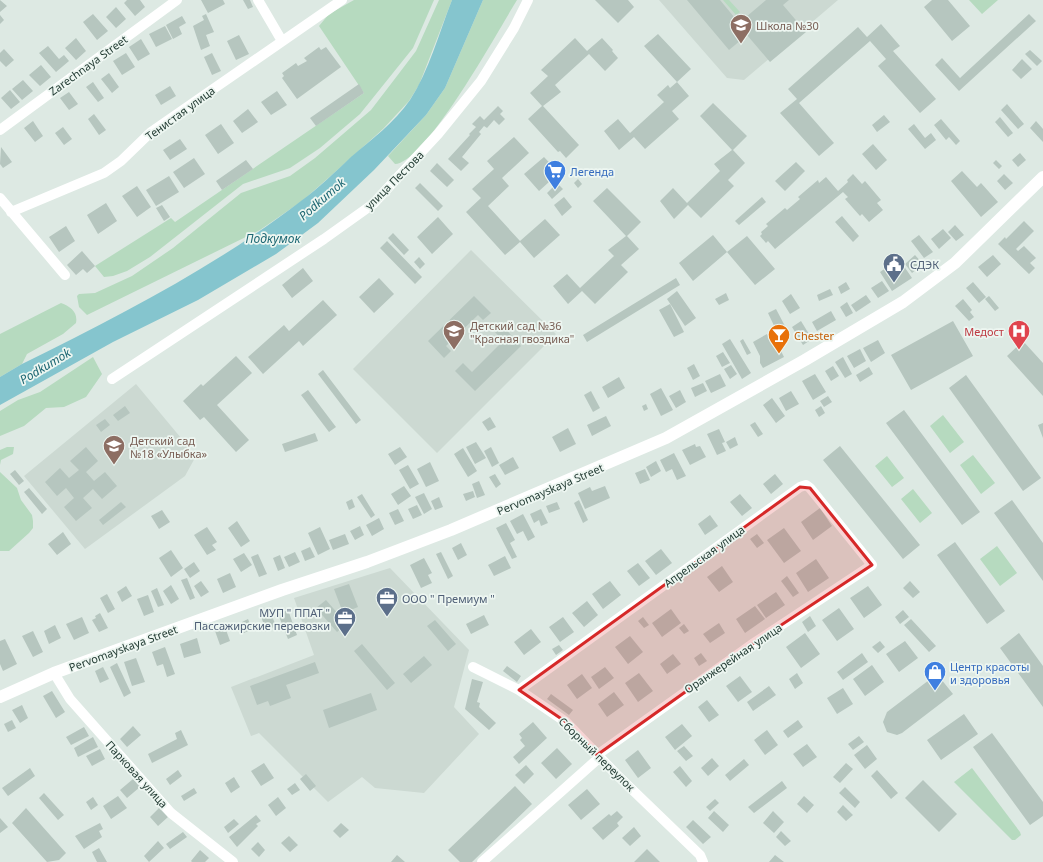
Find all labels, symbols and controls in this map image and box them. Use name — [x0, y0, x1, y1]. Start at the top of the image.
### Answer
school or university icon: Школа №30 — [728, 12, 754, 45]
place label: Школа №30 — [756, 18, 819, 33]
street label: Zarechnaya Street — [46, 31, 130, 99]
street label: Тенистая улица — [142, 83, 218, 143]
street label: улица Пестова — [361, 147, 427, 213]
supermarket icon: Легенда — [542, 158, 568, 191]
place label: Легенда — [570, 164, 614, 179]
water label: Podkumok — [295, 173, 350, 224]
water label: Подкумок — [246, 230, 301, 247]
public building icon: СДЭК — [881, 251, 907, 284]
place label: СДЭК — [910, 257, 939, 272]
school or university icon: Детский сад №36 "Красная гвоздика" — [441, 318, 467, 351]
place label: Детский сад №36 "Красная гвоздика" — [470, 318, 574, 346]
hospital icon: Медост — [1006, 318, 1032, 351]
bar icon: Chester — [766, 322, 792, 355]
place label: Медост — [964, 324, 1004, 339]
place label: Chester — [794, 328, 834, 343]
water label: Podkumok — [16, 344, 75, 388]
school or university icon: Детский сад №18 «Улыбка» — [101, 433, 127, 466]
place label: Детский сад №18 «Улыбка» — [130, 433, 208, 461]
street label: Pervomayskaya Street — [494, 460, 606, 518]
street label: Апрельская улица — [661, 522, 747, 590]
office icon: ООО " Премиум " — [374, 585, 400, 618]
place label: ООО " Премиум " — [402, 591, 495, 606]
place label: МУП " ППАТ " Пассажирские перевозки — [194, 605, 330, 633]
office icon: МУП " ППАТ " Пассажирские перевозки — [332, 605, 358, 638]
street label: Оранжерейная улица — [681, 620, 785, 696]
street label: Pervomayskaya Street — [67, 621, 179, 675]
shop icon: Центр красоты и здоровья — [922, 659, 948, 692]
place label: Центр красоты и здоровья — [950, 659, 1029, 687]
street label: Сборный переулок — [556, 714, 639, 794]
street label: Парковая улица — [103, 737, 171, 811]

